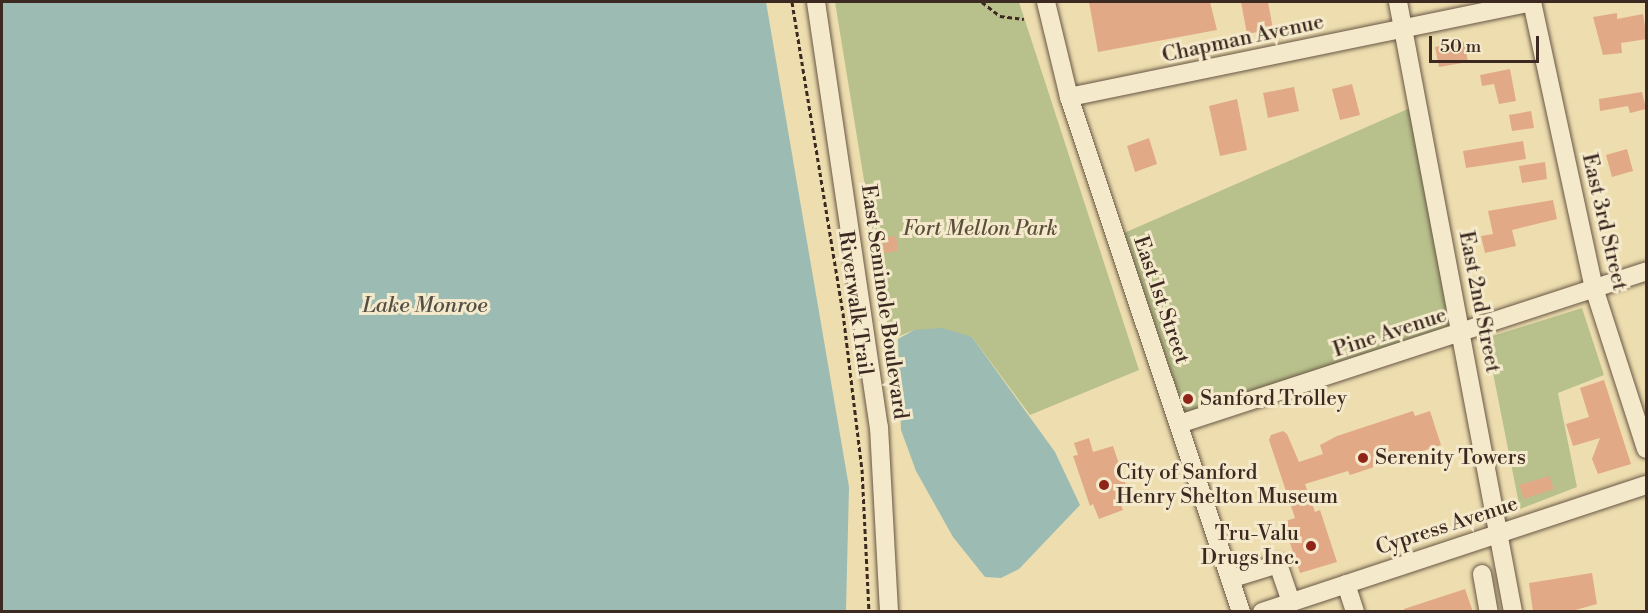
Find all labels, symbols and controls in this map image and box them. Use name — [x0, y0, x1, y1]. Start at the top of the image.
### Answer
street label: Chapman Avenue — [1160, 10, 1326, 68]
scale bar — [1432, 24, 1542, 62]
text: 50 m — [1440, 35, 1481, 58]
street label: East 3rd Street — [1576, 151, 1632, 293]
street label: East Seminole Boulevard — [855, 183, 913, 421]
park label: Fort Mellon Park — [902, 216, 1058, 242]
street label: Riverwalk Trail — [832, 229, 878, 377]
street label: East 2nd Street — [1453, 229, 1505, 375]
street label: East 1st Street — [1127, 233, 1195, 367]
water label: Lake Monroe — [362, 293, 488, 319]
street label: Pine Avenue — [1330, 303, 1450, 363]
place label: Sanford Trolley — [1200, 386, 1347, 412]
marker: Sanford Trolley — [1181, 392, 1195, 406]
place label: Serenity Towers — [1375, 445, 1526, 471]
marker: Serenity Towers — [1356, 451, 1370, 465]
place label: City of Sanford Henry Shelton Museum — [1116, 460, 1338, 510]
marker: City of Sanford Henry Shelton Museum — [1097, 478, 1111, 492]
street label: Cypress Avenue — [1373, 491, 1521, 561]
place label: Tru-Valu Drugs Inc. — [1201, 521, 1299, 571]
marker: Tru-Valu Drugs Inc. — [1304, 539, 1318, 553]

